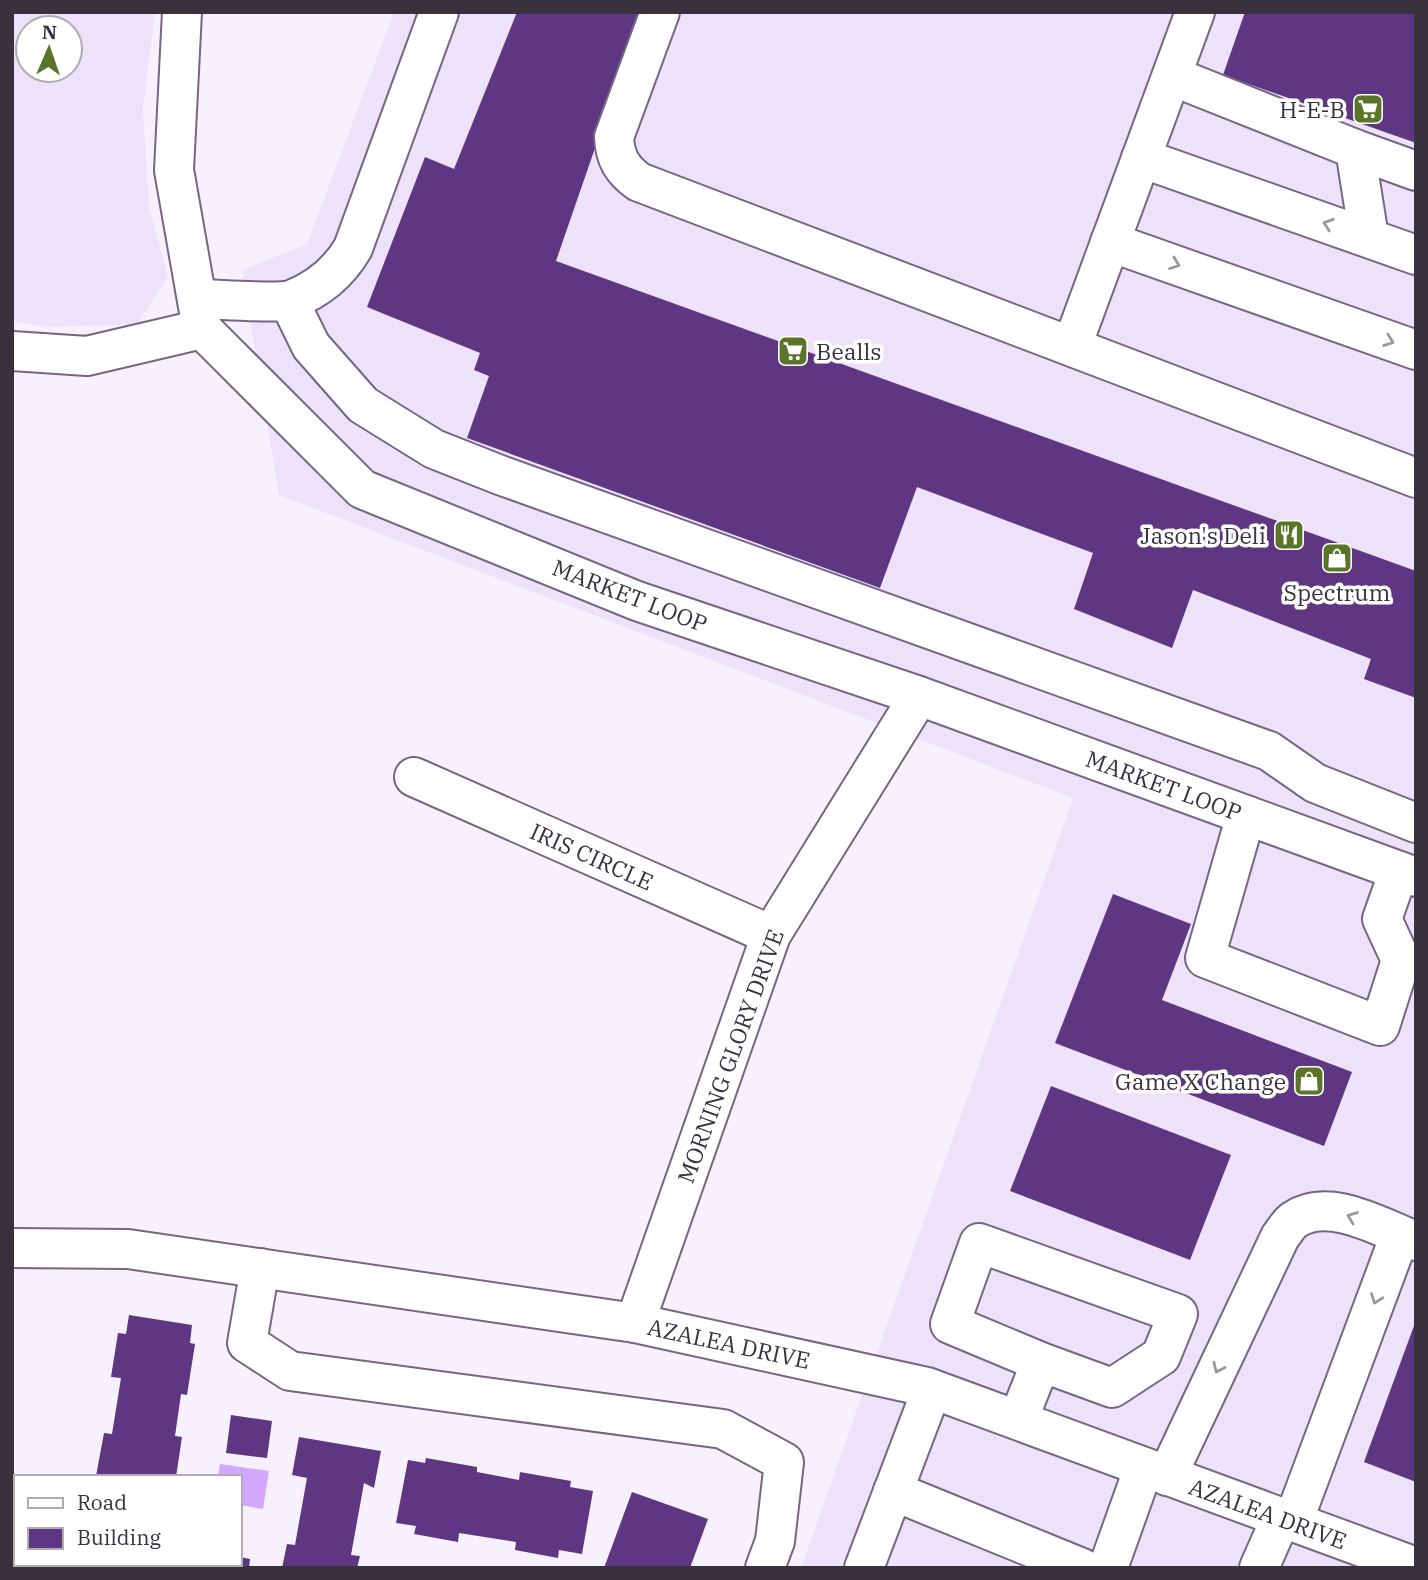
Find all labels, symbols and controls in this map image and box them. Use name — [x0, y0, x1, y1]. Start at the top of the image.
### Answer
north arrow — [14, 14, 84, 84]
text: N — [42, 20, 58, 44]
supermarket icon: H-E-B — [1351, 92, 1385, 126]
place label: H-E-B — [1279, 94, 1345, 124]
one-way arrow — [1323, 218, 1335, 232]
one-way arrow — [1168, 256, 1180, 270]
one-way arrow — [1383, 333, 1395, 347]
supermarket icon: Bealls — [776, 334, 810, 368]
place label: Bealls — [816, 336, 882, 366]
restaurant icon: Jason's Deli — [1272, 518, 1306, 552]
place label: Jason's Deli — [1140, 520, 1266, 550]
shop icon: Spectrum — [1320, 541, 1354, 575]
street label: MARKET LOOP — [548, 552, 712, 638]
place label: Spectrum — [1284, 577, 1391, 607]
street label: MARKET LOOP — [1082, 743, 1246, 827]
street label: IRIS CIRCLE — [526, 816, 658, 896]
street label: MORNING GLORY DRIVE — [670, 925, 790, 1187]
shop icon: Game X Change — [1292, 1064, 1326, 1098]
place label: Game X Change — [1115, 1066, 1286, 1096]
one-way arrow — [1347, 1211, 1359, 1225]
one-way arrow — [1370, 1292, 1384, 1304]
street label: AZALEA DRIVE — [645, 1311, 813, 1375]
one-way arrow — [1213, 1360, 1227, 1373]
street label: AZALEA DRIVE — [1185, 1471, 1351, 1555]
legend — [14, 1475, 242, 1566]
text: Road — [77, 1488, 127, 1516]
text: Building — [77, 1523, 162, 1551]

